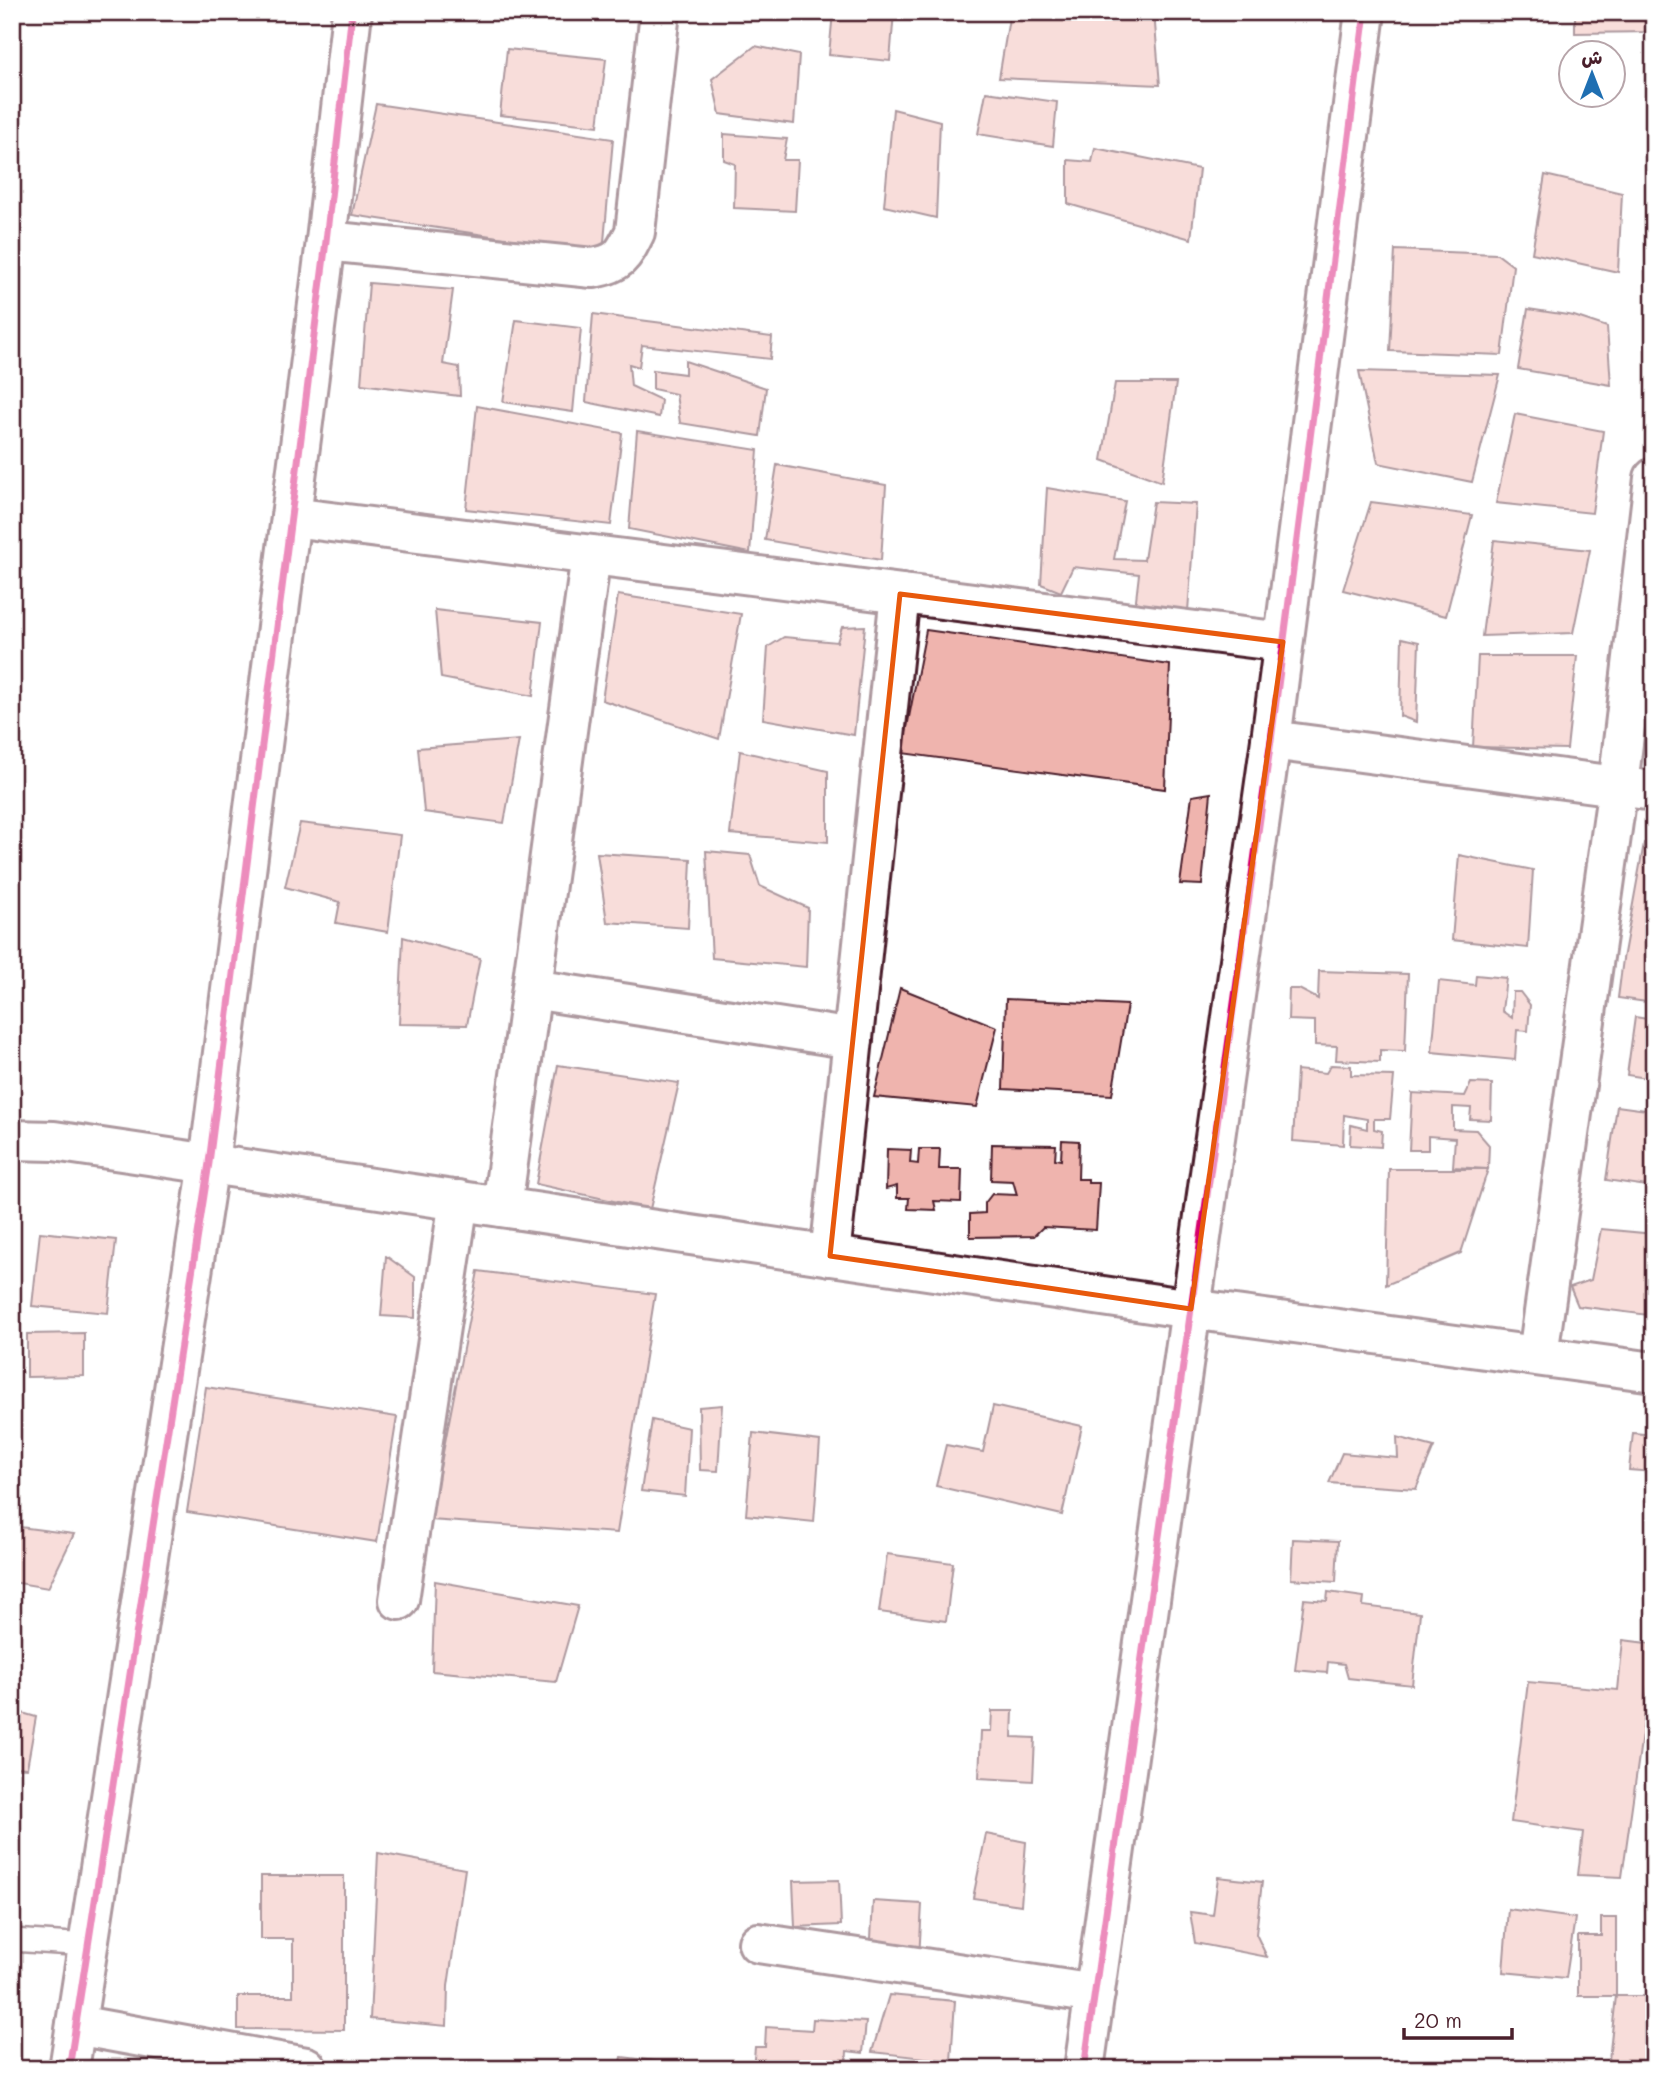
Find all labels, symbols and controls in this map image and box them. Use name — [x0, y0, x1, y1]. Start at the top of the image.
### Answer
north arrow — [1558, 38, 1628, 108]
text: ش — [1582, 44, 1603, 69]
scale bar — [1404, 1997, 1512, 2041]
text: 20 m — [1414, 2006, 1462, 2033]

